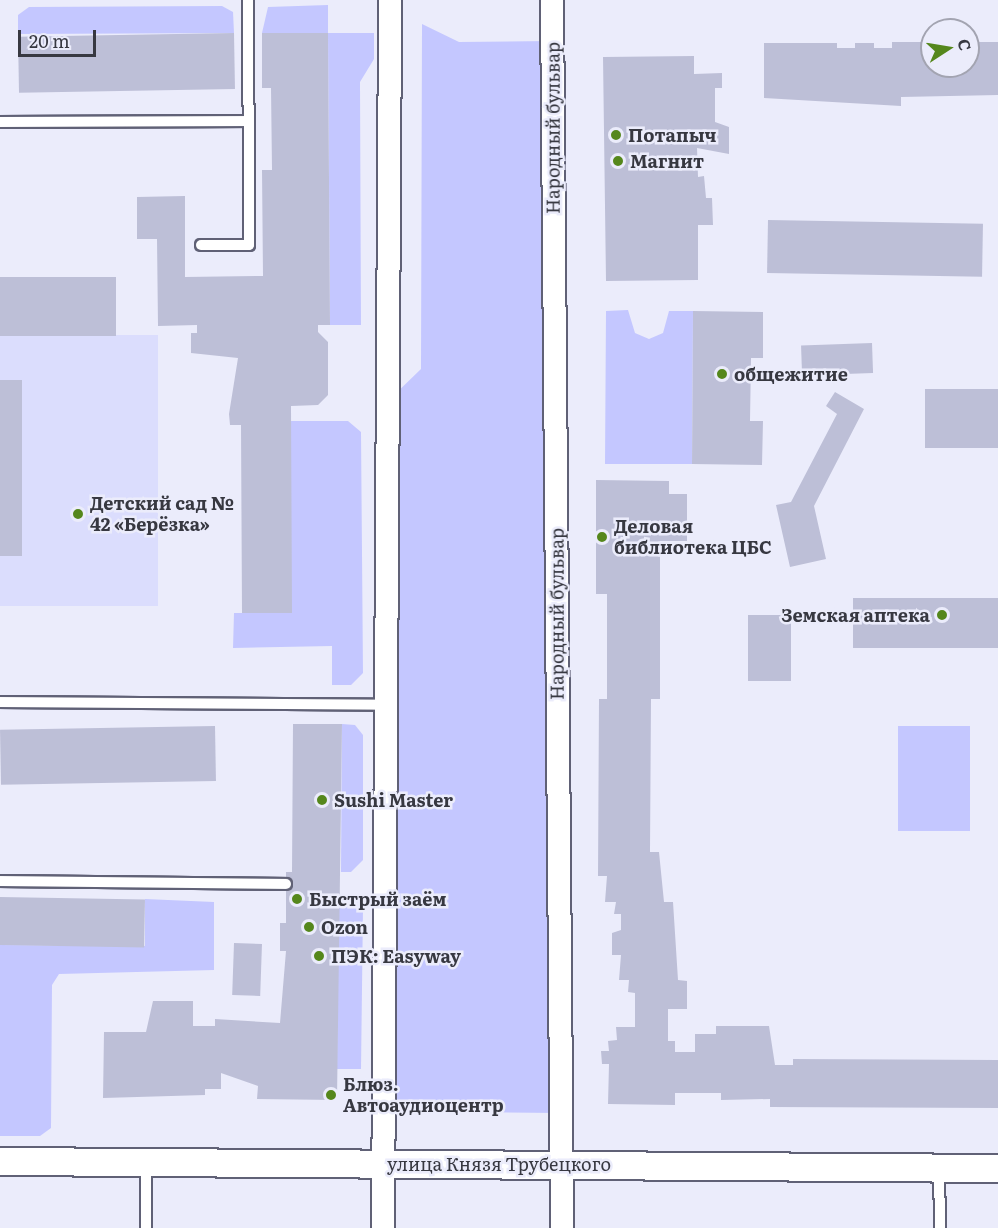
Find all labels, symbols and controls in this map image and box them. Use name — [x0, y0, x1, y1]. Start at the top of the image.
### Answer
scale bar — [21, 18, 99, 56]
north arrow — [920, 18, 980, 78]
text: 20 m — [29, 27, 70, 54]
text: С — [953, 37, 979, 53]
street label: Народный бульвар — [542, 42, 564, 214]
place label: Потапыч — [628, 124, 716, 146]
marker: Потапыч — [609, 128, 623, 142]
place label: Магнит — [630, 150, 704, 172]
marker: Магнит — [611, 154, 625, 168]
place label: общежитие — [734, 363, 848, 385]
marker: общежитие — [715, 367, 729, 381]
place label: Детский сад № 42 «Берёзка» — [90, 493, 234, 536]
marker: Детский сад № 42 «Берёзка» — [71, 507, 85, 521]
place label: Деловая библиотека ЦБС — [614, 516, 772, 558]
street label: Народный бульвар — [546, 528, 568, 700]
marker: Деловая библиотека ЦБС — [595, 530, 609, 544]
place label: Земская аптека — [781, 604, 930, 626]
marker: Земская аптека — [935, 608, 949, 622]
place label: Sushi Master — [334, 789, 453, 811]
marker: Sushi Master — [315, 793, 329, 807]
place label: Быстрый заём — [309, 888, 446, 910]
marker: Быстрый заём — [290, 892, 304, 906]
place label: Ozon — [321, 916, 368, 938]
marker: Ozon — [302, 920, 316, 934]
place label: ПЭК: Easyway — [331, 945, 461, 967]
marker: ПЭК: Easyway — [312, 949, 326, 963]
place label: Блюз. Автоаудиоцентр — [343, 1074, 504, 1116]
marker: Блюз. Автоаудиоцентр — [324, 1088, 338, 1102]
street label: улица Князя Трубецкого — [387, 1153, 611, 1175]

